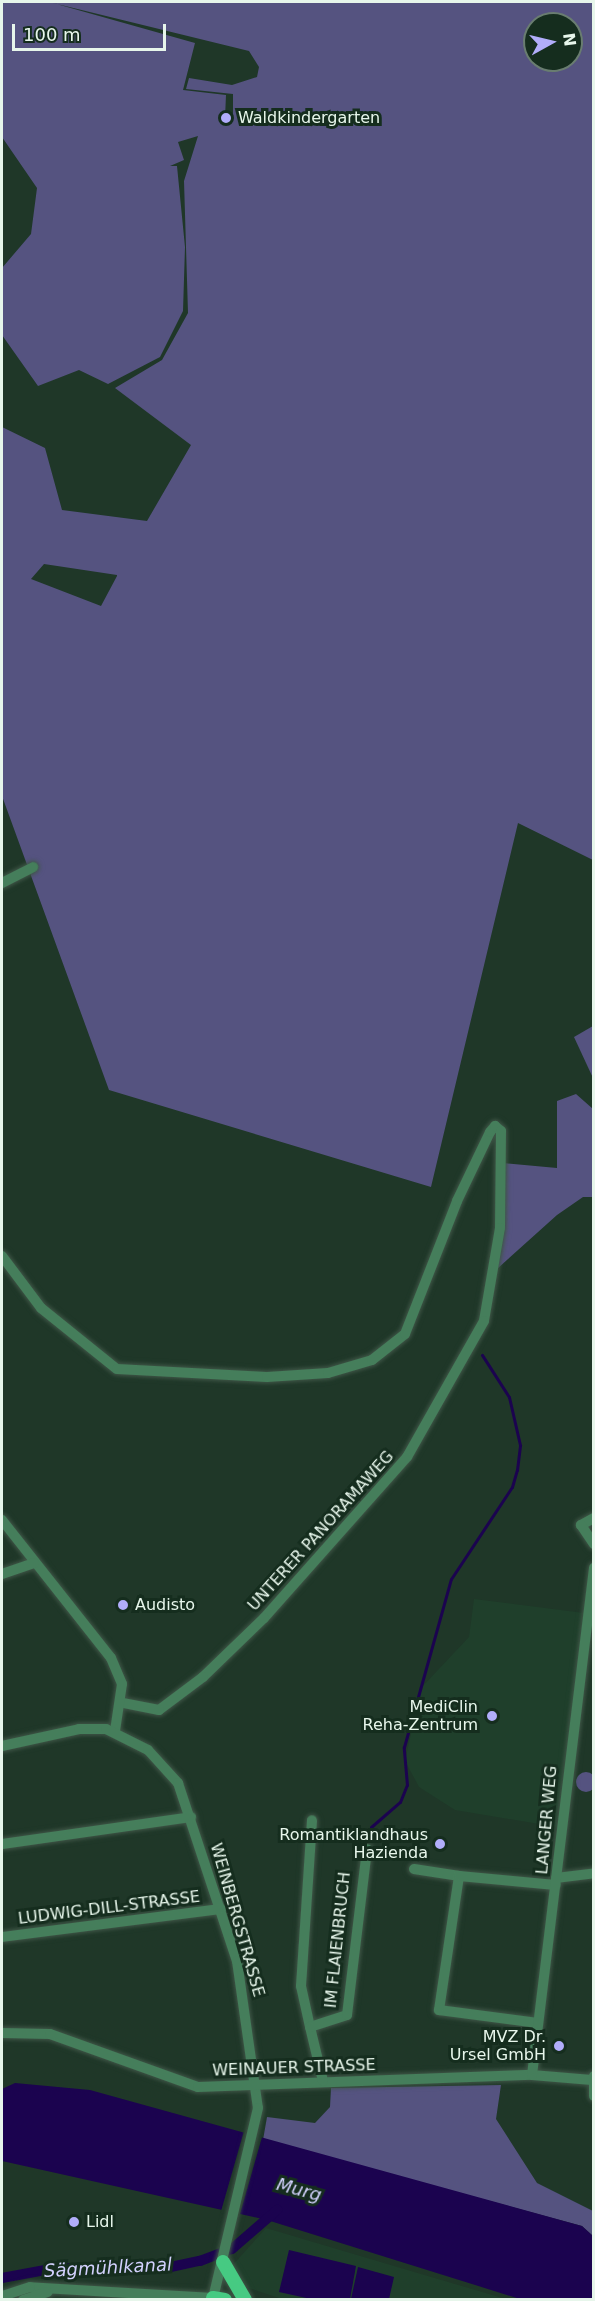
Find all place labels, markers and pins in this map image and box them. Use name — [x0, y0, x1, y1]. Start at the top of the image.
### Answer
place label: Waldkindergarten — [238, 108, 380, 128]
marker: Waldkindergarten — [219, 111, 233, 125]
place label: Audisto — [135, 1595, 195, 1615]
marker: Audisto — [116, 1598, 130, 1612]
place label: MediClin Reha-Zentrum — [363, 1697, 478, 1735]
marker: MediClin Reha-Zentrum — [483, 1707, 501, 1725]
place label: Romantiklandhaus Hazienda — [279, 1825, 428, 1863]
marker: Romantiklandhaus Hazienda — [433, 1837, 447, 1851]
place label: MVZ Dr. Ursel GmbH — [450, 2027, 546, 2065]
marker: MVZ Dr. Ursel GmbH — [550, 2037, 568, 2055]
place label: Lidl — [86, 2212, 114, 2232]
marker: Lidl — [67, 2215, 81, 2229]

